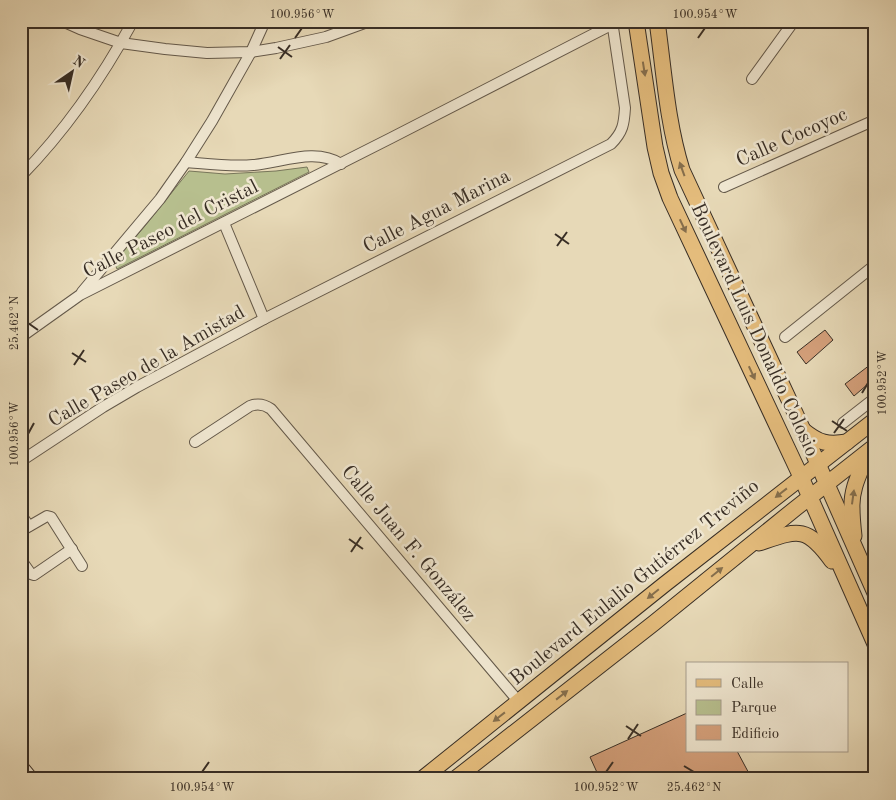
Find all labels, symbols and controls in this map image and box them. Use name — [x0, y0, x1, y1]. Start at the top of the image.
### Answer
text: 100.956°W — [270, 8, 335, 21]
text: 100.954°W — [673, 8, 738, 21]
north arrow — [48, 48, 98, 98]
text: N — [70, 53, 87, 71]
one-way arrow — [640, 62, 648, 78]
street label: Calle Cocoyoc — [734, 105, 851, 171]
one-way arrow — [678, 161, 686, 176]
street label: Calle Agua Marina — [360, 166, 514, 258]
street label: Calle Paseo del Cristal — [80, 177, 262, 283]
street label: Boulevard Luis Donaldo Colosio — [686, 200, 822, 460]
one-way arrow — [679, 219, 687, 233]
text: 25.462°N — [8, 296, 21, 350]
street label: Calle Paseo de la Amistad — [45, 302, 249, 432]
text: 100.952°W — [876, 350, 889, 415]
one-way arrow — [749, 366, 757, 380]
text: 100.956°W — [8, 401, 21, 466]
street label: Calle Juan F. González — [337, 462, 479, 626]
street label: Boulevard Eulalio Gutiérrez Treviño — [507, 476, 763, 690]
one-way arrow — [774, 488, 788, 498]
one-way arrow — [849, 488, 857, 504]
one-way arrow — [710, 567, 723, 578]
one-way arrow — [647, 588, 660, 599]
legend — [686, 662, 848, 752]
text: Calle — [731, 677, 764, 692]
one-way arrow — [555, 689, 568, 700]
text: Parque — [731, 701, 777, 716]
one-way arrow — [493, 712, 506, 723]
text: Edificio — [731, 727, 779, 742]
text: 100.954°W — [170, 781, 235, 794]
text: 100.952°W — [574, 781, 639, 794]
text: 25.462°N — [667, 781, 721, 794]

